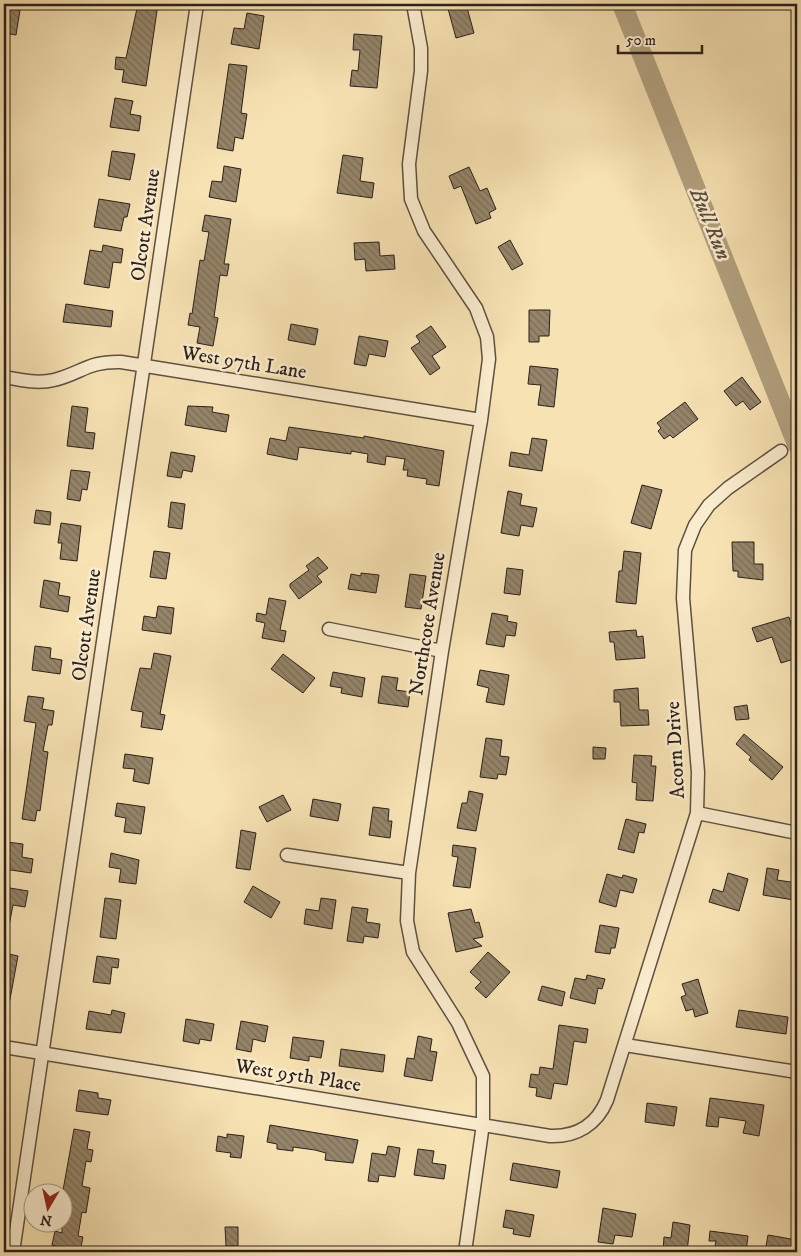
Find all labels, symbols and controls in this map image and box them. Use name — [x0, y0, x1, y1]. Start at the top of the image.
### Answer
scale bar — [618, 22, 702, 54]
text: 50 m — [626, 31, 656, 50]
street label: Olcott Avenue — [126, 167, 166, 283]
water label: Bull Run — [684, 183, 736, 264]
street label: West 97th Lane — [179, 341, 308, 385]
street label: Northcote Avenue — [404, 550, 452, 698]
street label: Olcott Avenue — [67, 567, 107, 683]
street label: Acorn Drive — [661, 701, 691, 799]
street label: West 95th Place — [232, 1054, 363, 1098]
north arrow — [22, 1184, 72, 1234]
text: N — [39, 1210, 53, 1230]

